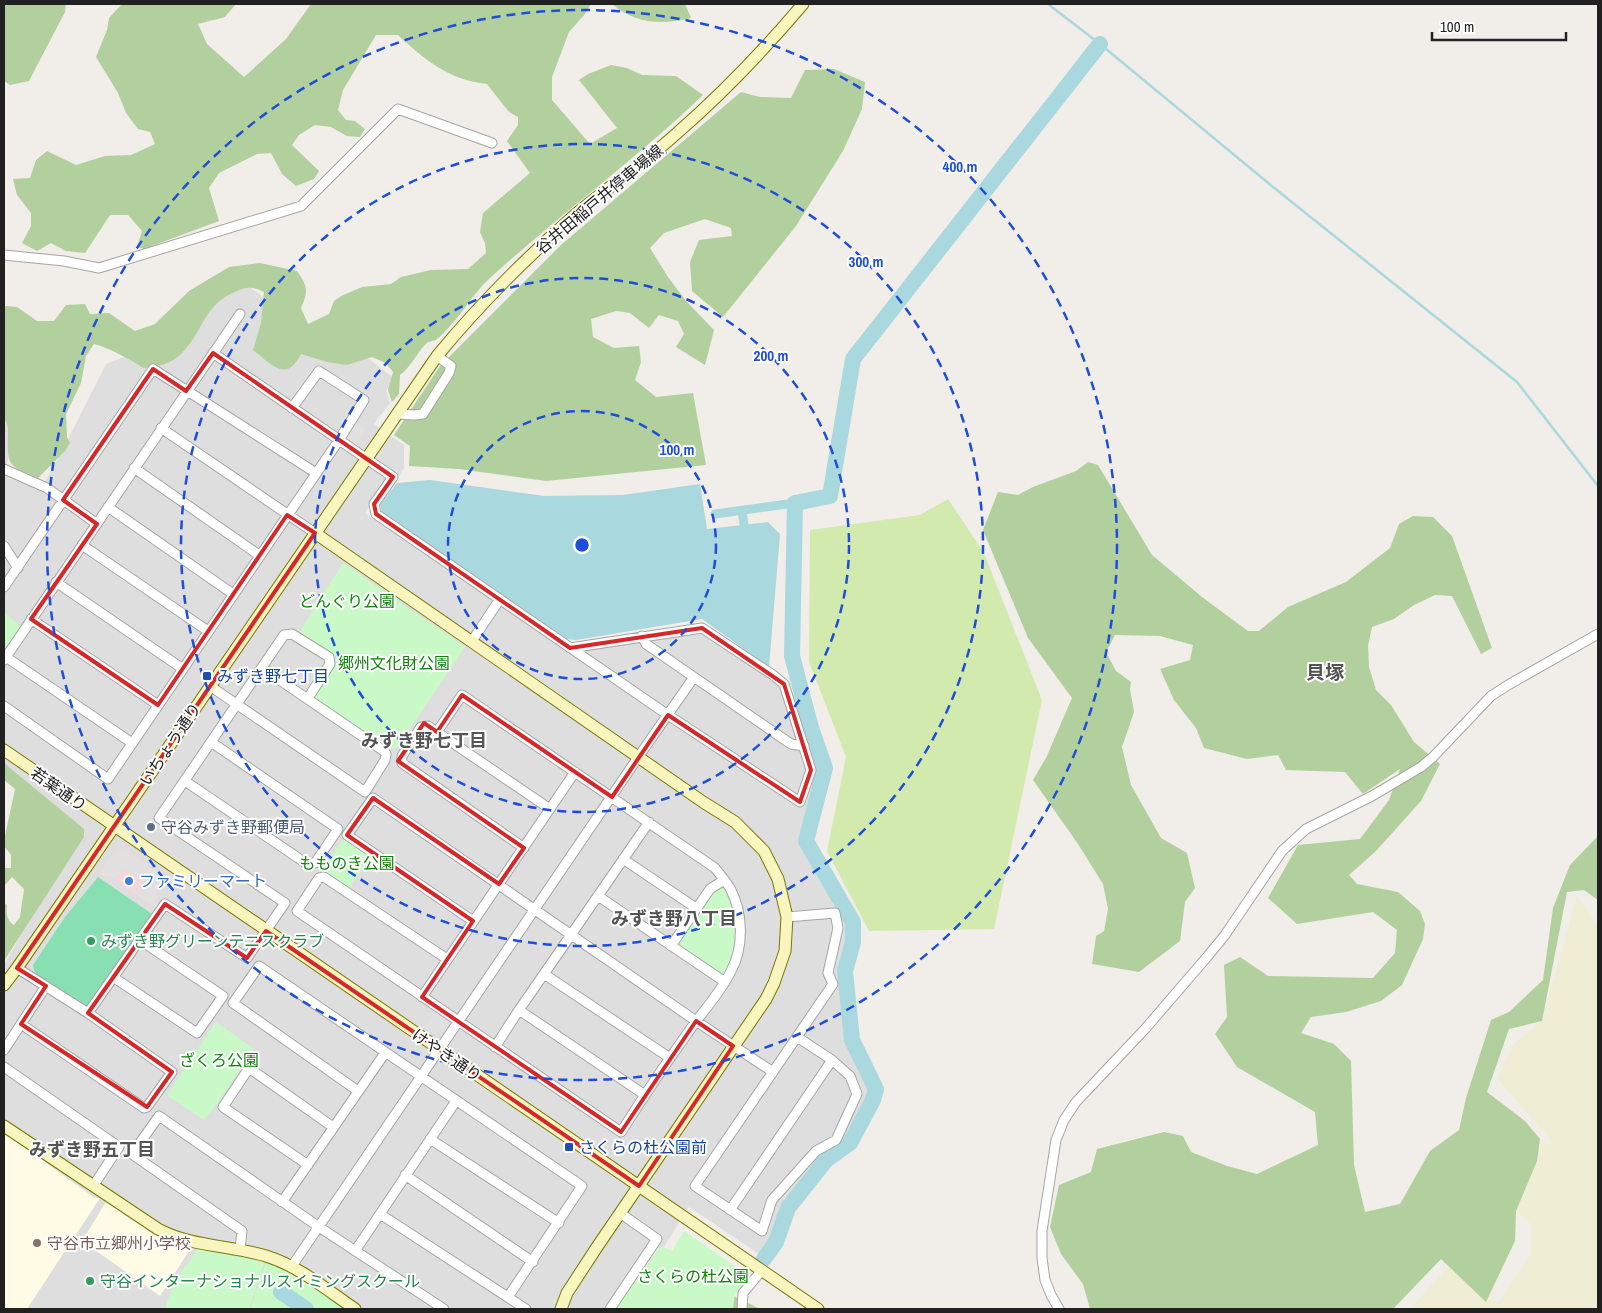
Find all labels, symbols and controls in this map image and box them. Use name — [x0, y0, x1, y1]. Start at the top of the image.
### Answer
scale bar — [1432, 10, 1566, 42]
text: 100 m — [1440, 16, 1474, 37]
street label: 谷井田稲戸井停車場線 — [531, 139, 667, 259]
text: 400 m — [943, 156, 977, 177]
text: 300 m — [849, 251, 883, 272]
text: 200 m — [754, 345, 788, 366]
text: 100 m — [660, 439, 694, 460]
centre of rings — [573, 536, 591, 554]
park label: どんぐり公園 — [299, 590, 395, 612]
park label: 郷州文化財公園 — [338, 652, 450, 674]
district label: 貝塚 — [1306, 659, 1344, 685]
place label: みずき野七丁目 — [217, 665, 329, 687]
marker: みずき野七丁目 — [201, 670, 213, 682]
street label: いちょう通り — [134, 698, 206, 790]
district label: みずき野七丁目 — [361, 728, 487, 753]
street label: 若葉通り — [26, 762, 92, 816]
place label: 守谷みずき野郵便局 — [161, 816, 305, 838]
marker: 守谷みずき野郵便局 — [145, 821, 157, 833]
park label: もものき公園 — [299, 852, 395, 874]
place label: ファミリーマート — [139, 870, 267, 892]
marker: ファミリーマート — [123, 875, 135, 887]
district label: みずき野八丁目 — [611, 906, 737, 931]
place label: みずき野グリーンテニスクラブ — [101, 930, 324, 952]
marker: みずき野グリーンテニスクラブ — [85, 935, 97, 947]
street label: けやき通り — [408, 1024, 486, 1086]
park label: ざくろ公園 — [179, 1049, 259, 1071]
place label: さくらの杜公園前 — [579, 1136, 707, 1158]
district label: みずき野五丁目 — [29, 1137, 155, 1162]
marker: さくらの杜公園前 — [563, 1141, 575, 1153]
place label: 守谷市立郷州小学校 — [47, 1232, 191, 1254]
marker: 守谷市立郷州小学校 — [31, 1237, 43, 1249]
park label: さくらの杜公園 — [637, 1265, 749, 1287]
place label: 守谷インターナショナルスイミングスクール — [100, 1270, 420, 1292]
marker: 守谷インターナショナルスイミングスクール — [84, 1275, 96, 1287]

